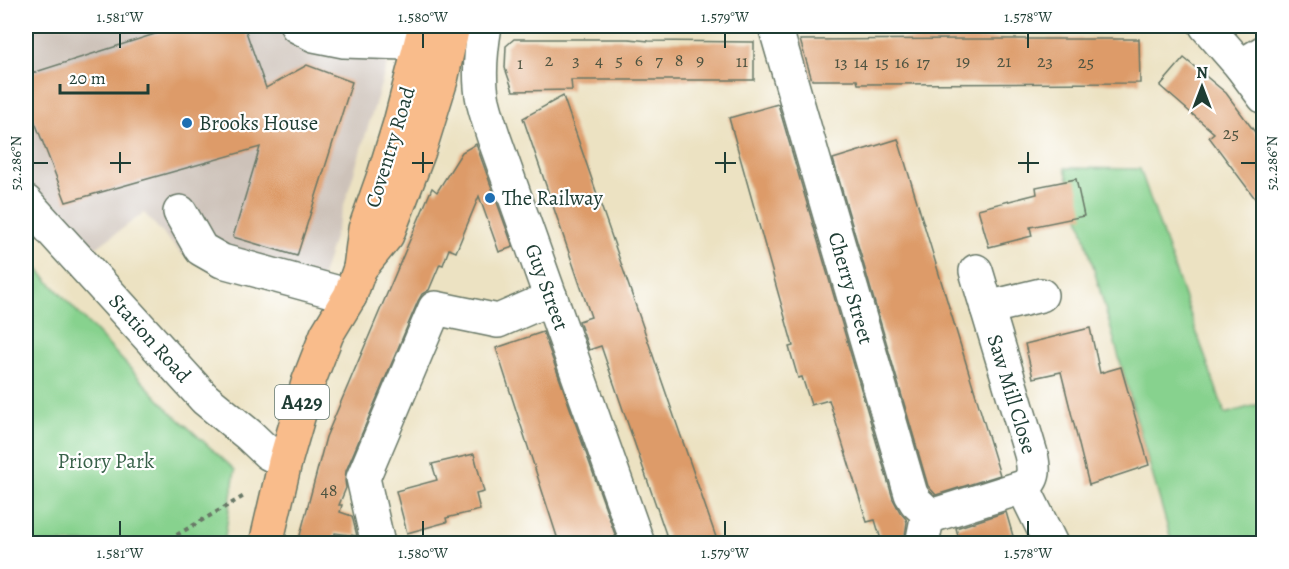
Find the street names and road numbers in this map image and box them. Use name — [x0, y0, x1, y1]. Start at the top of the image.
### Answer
street label: Coventry Road — [358, 82, 422, 211]
street label: Cherry Street — [822, 229, 880, 347]
street label: Guy Street — [518, 240, 576, 334]
street label: Station Road — [103, 288, 198, 389]
street label: Saw Mill Close — [981, 331, 1043, 457]
road number: A429 — [275, 385, 329, 419]

